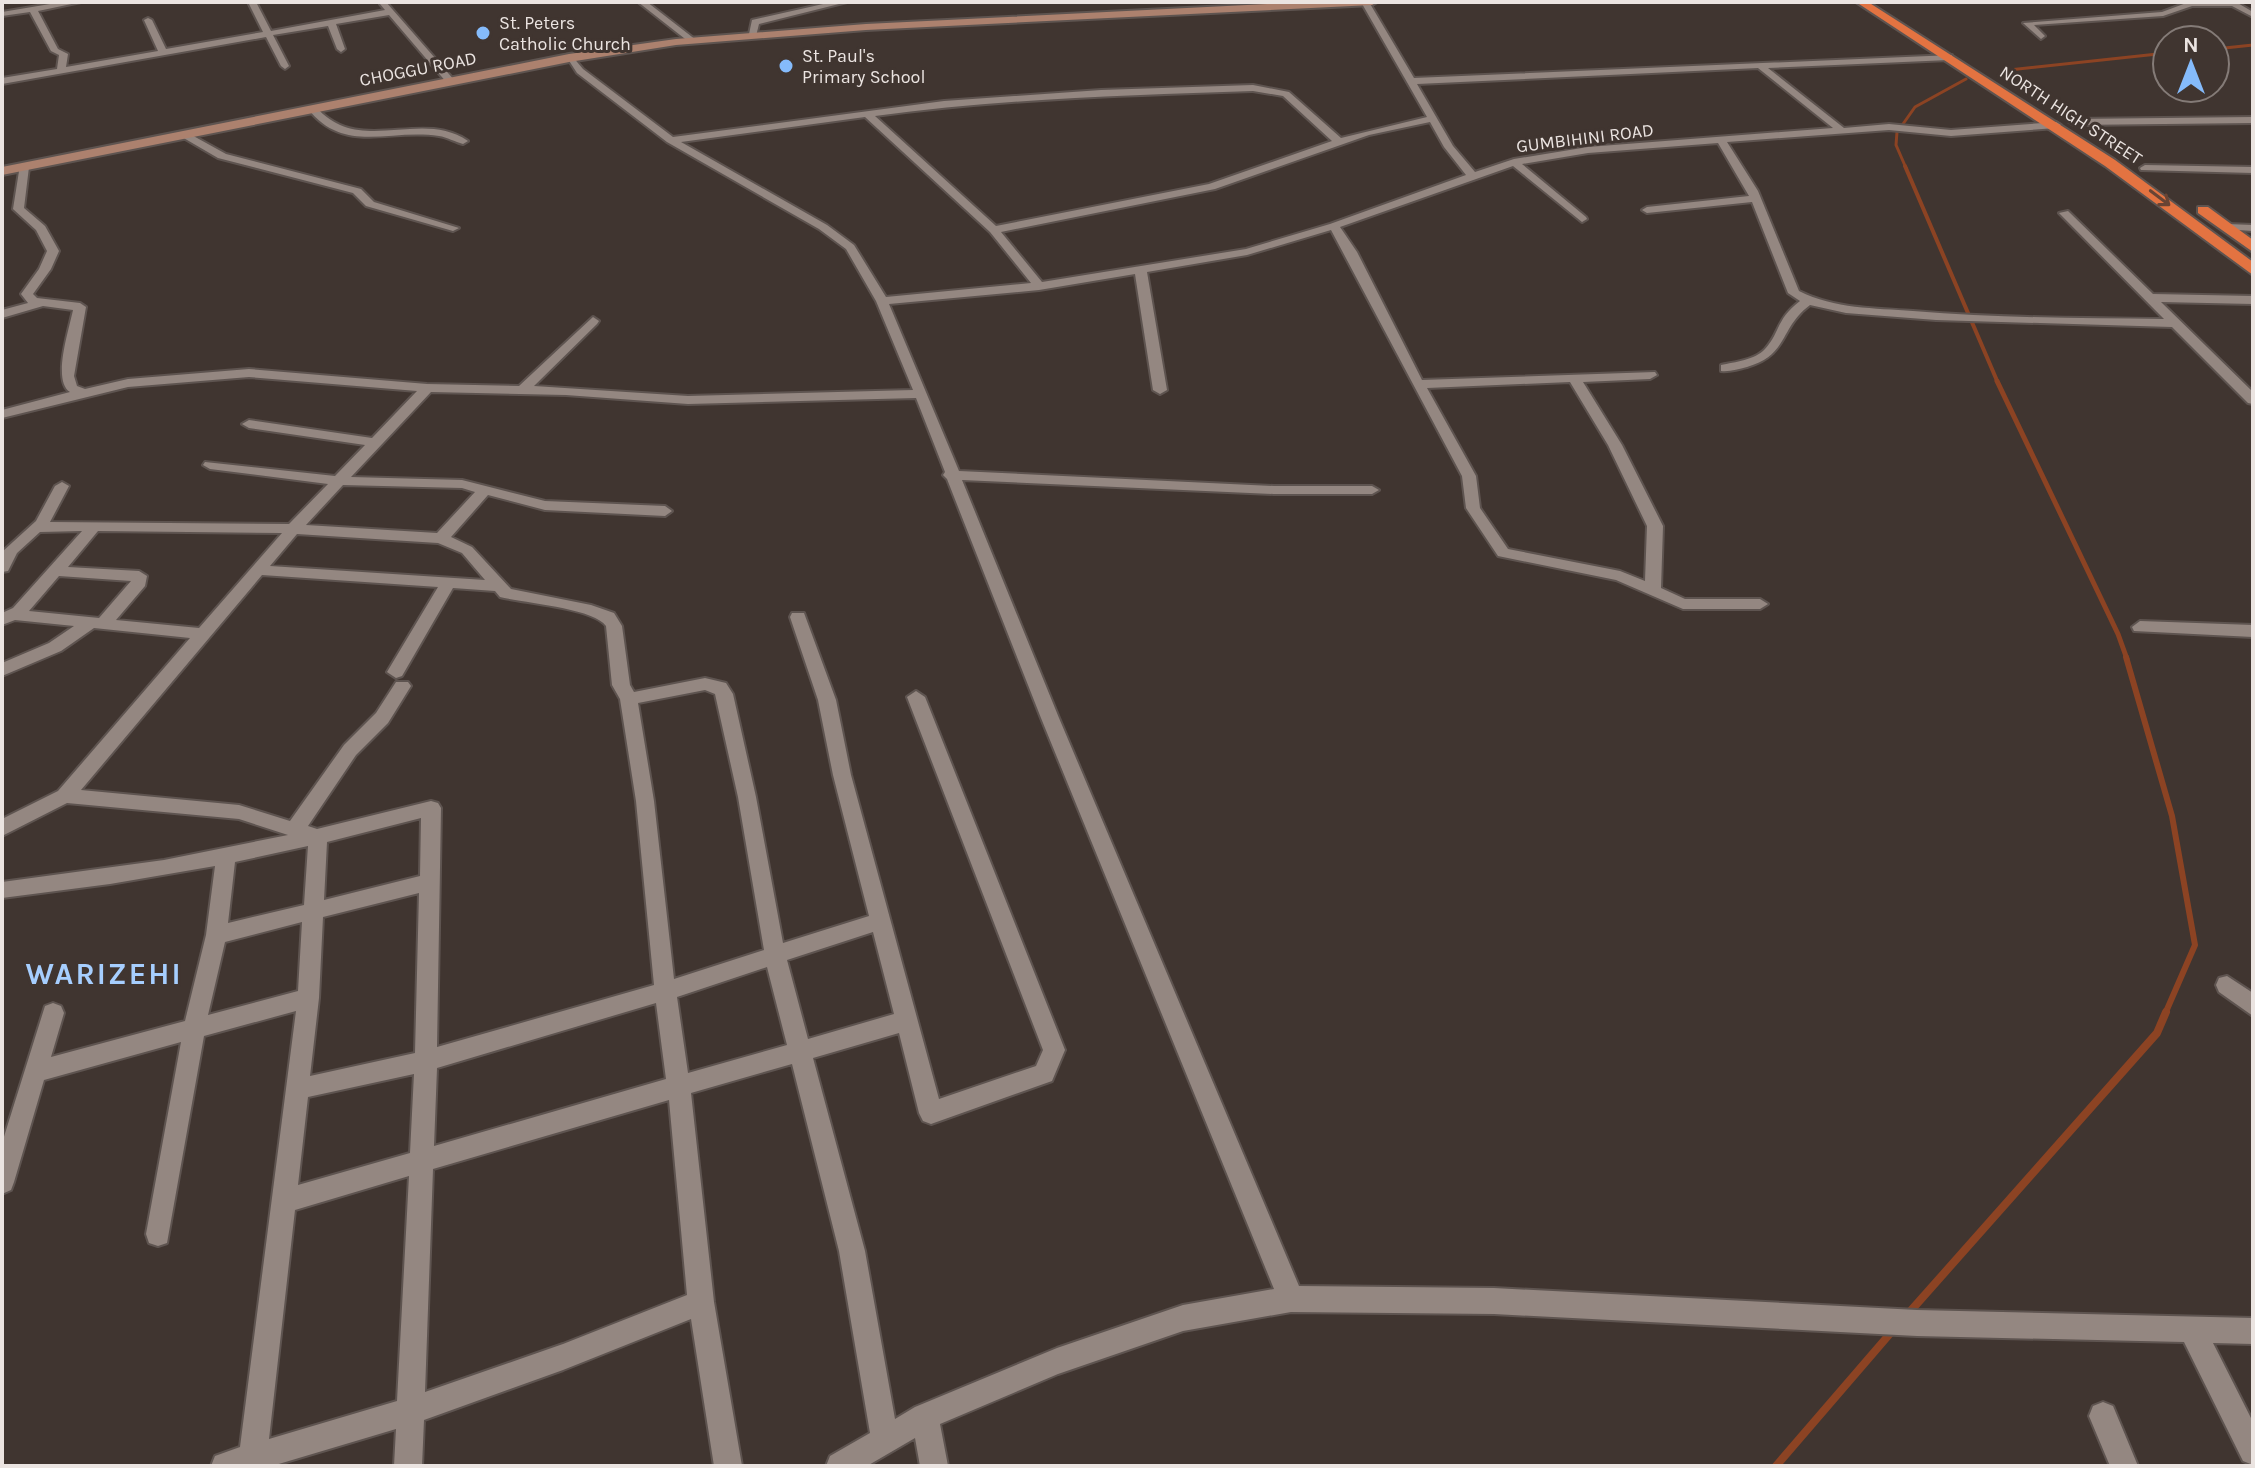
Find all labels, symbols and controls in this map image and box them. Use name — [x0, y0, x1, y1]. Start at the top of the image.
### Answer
place label: St. Peters Catholic Church — [499, 12, 631, 55]
marker: St. Peters Catholic Church — [474, 24, 492, 42]
north arrow — [2151, 24, 2231, 104]
text: N — [2183, 32, 2199, 58]
place label: St. Paul's Primary School — [802, 45, 926, 88]
street label: CHOGGU ROAD — [358, 47, 478, 91]
marker: St. Paul's Primary School — [777, 57, 795, 75]
street label: NORTH HIGH STREET — [1996, 61, 2146, 169]
street label: GUMBIHINI ROAD — [1515, 119, 1655, 157]
one-way arrow — [2149, 189, 2171, 206]
district label: WARIZEHI — [25, 956, 183, 992]

